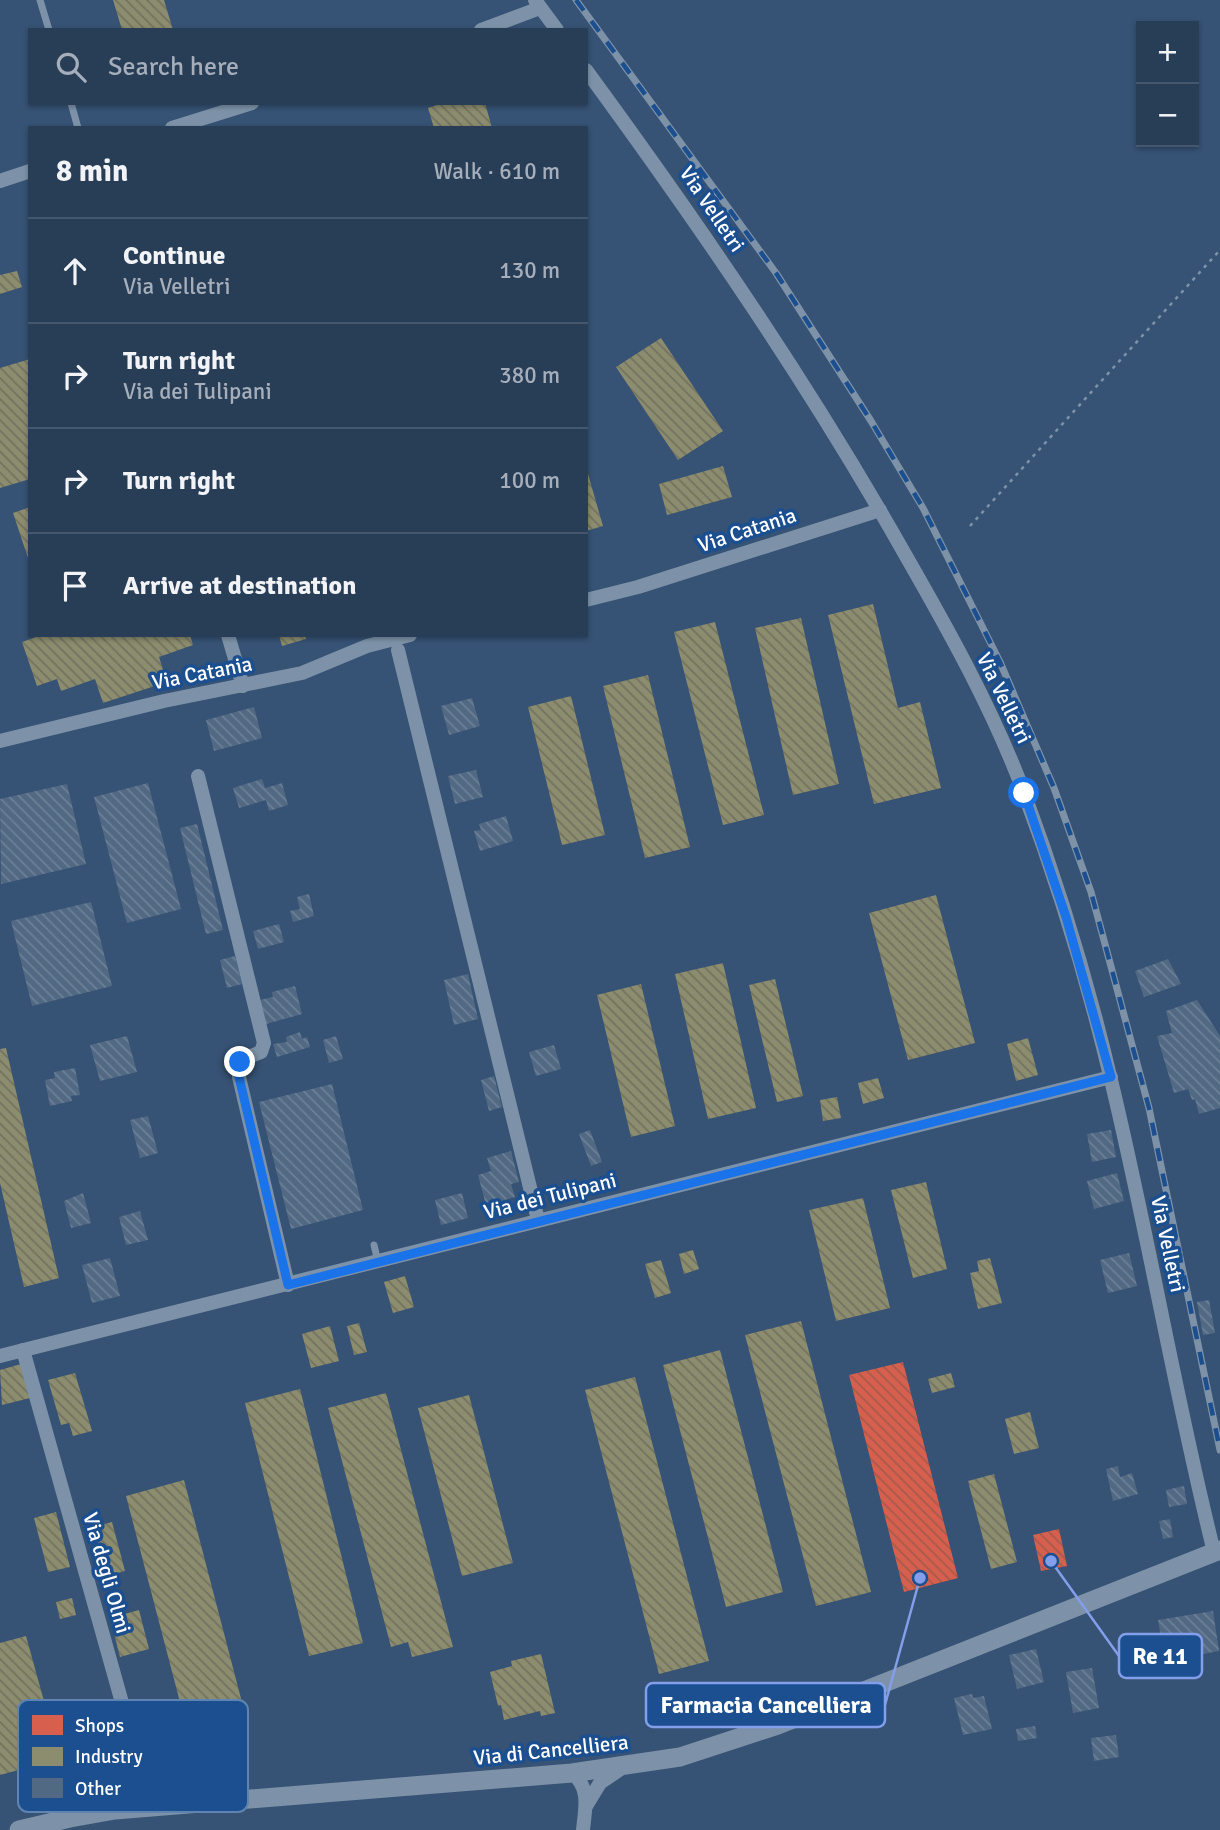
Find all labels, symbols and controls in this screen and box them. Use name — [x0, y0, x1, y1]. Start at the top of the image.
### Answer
map controls — [1136, 21, 1199, 147]
button: + — [1136, 21, 1199, 84]
search box — [28, 28, 588, 105]
icon: search — [52, 48, 90, 86]
text: Search here — [108, 51, 239, 83]
button: − — [1136, 84, 1199, 147]
text: 8 min — [56, 153, 128, 190]
text: Walk · 610 m — [434, 157, 560, 186]
street label: Via Velletri — [674, 161, 750, 257]
text: Continue — [123, 240, 225, 272]
icon: ahead — [56, 252, 94, 290]
text: 130 m — [499, 256, 560, 285]
text: Via Velletri — [123, 272, 230, 301]
text: Turn right — [123, 345, 235, 377]
icon: right — [56, 357, 94, 395]
text: 380 m — [499, 361, 560, 390]
text: Via dei Tulipani — [123, 377, 272, 406]
icon: right — [56, 462, 94, 500]
text: Turn right — [123, 465, 235, 497]
text: 100 m — [499, 466, 560, 495]
street label: Via Catania — [695, 502, 799, 558]
icon: arrive — [56, 567, 94, 605]
text: Arrive at destination — [123, 570, 356, 602]
street label: Via Velletri — [971, 648, 1037, 748]
street label: Via Catania — [150, 651, 254, 695]
route start — [1008, 777, 1039, 808]
route end — [224, 1046, 255, 1077]
street label: Via dei Tulipani — [481, 1167, 619, 1225]
street label: Via Velletri — [1145, 1193, 1191, 1295]
street label: Via degli Olmi — [77, 1510, 137, 1636]
callout: Re 11 — [1119, 1634, 1202, 1678]
text: Re 11 — [1132, 1642, 1188, 1671]
callout: Farmacia Cancelliera — [646, 1683, 885, 1727]
text: Farmacia Cancelliera — [661, 1691, 872, 1720]
legend — [18, 1700, 248, 1812]
text: Shops — [75, 1714, 124, 1738]
street label: Via di Cancelliera — [472, 1729, 630, 1771]
text: Industry — [75, 1745, 143, 1769]
text: Other — [75, 1777, 121, 1801]

